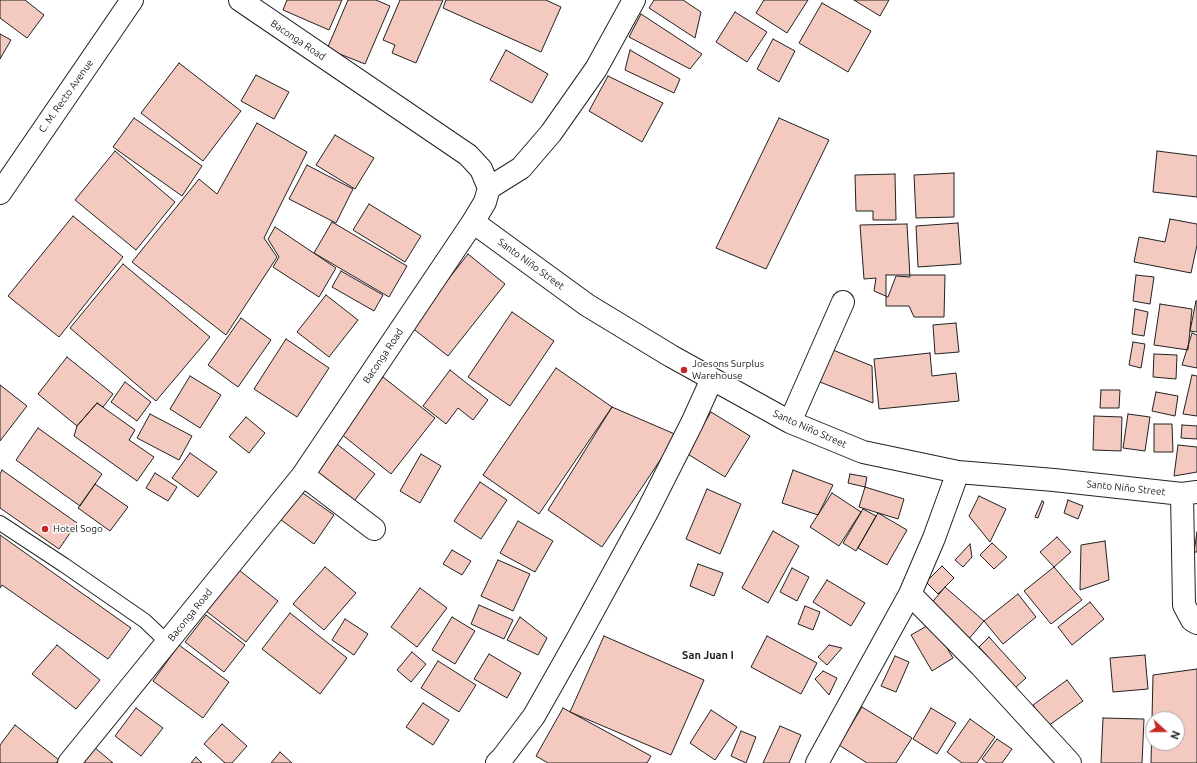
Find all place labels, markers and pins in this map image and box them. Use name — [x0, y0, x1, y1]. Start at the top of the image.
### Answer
place label: Joesons Surplus Warehouse — [692, 358, 764, 382]
marker: Joesons Surplus Warehouse — [679, 365, 689, 375]
place label: Hotel Sogo — [53, 523, 103, 535]
marker: Hotel Sogo — [40, 524, 50, 534]

